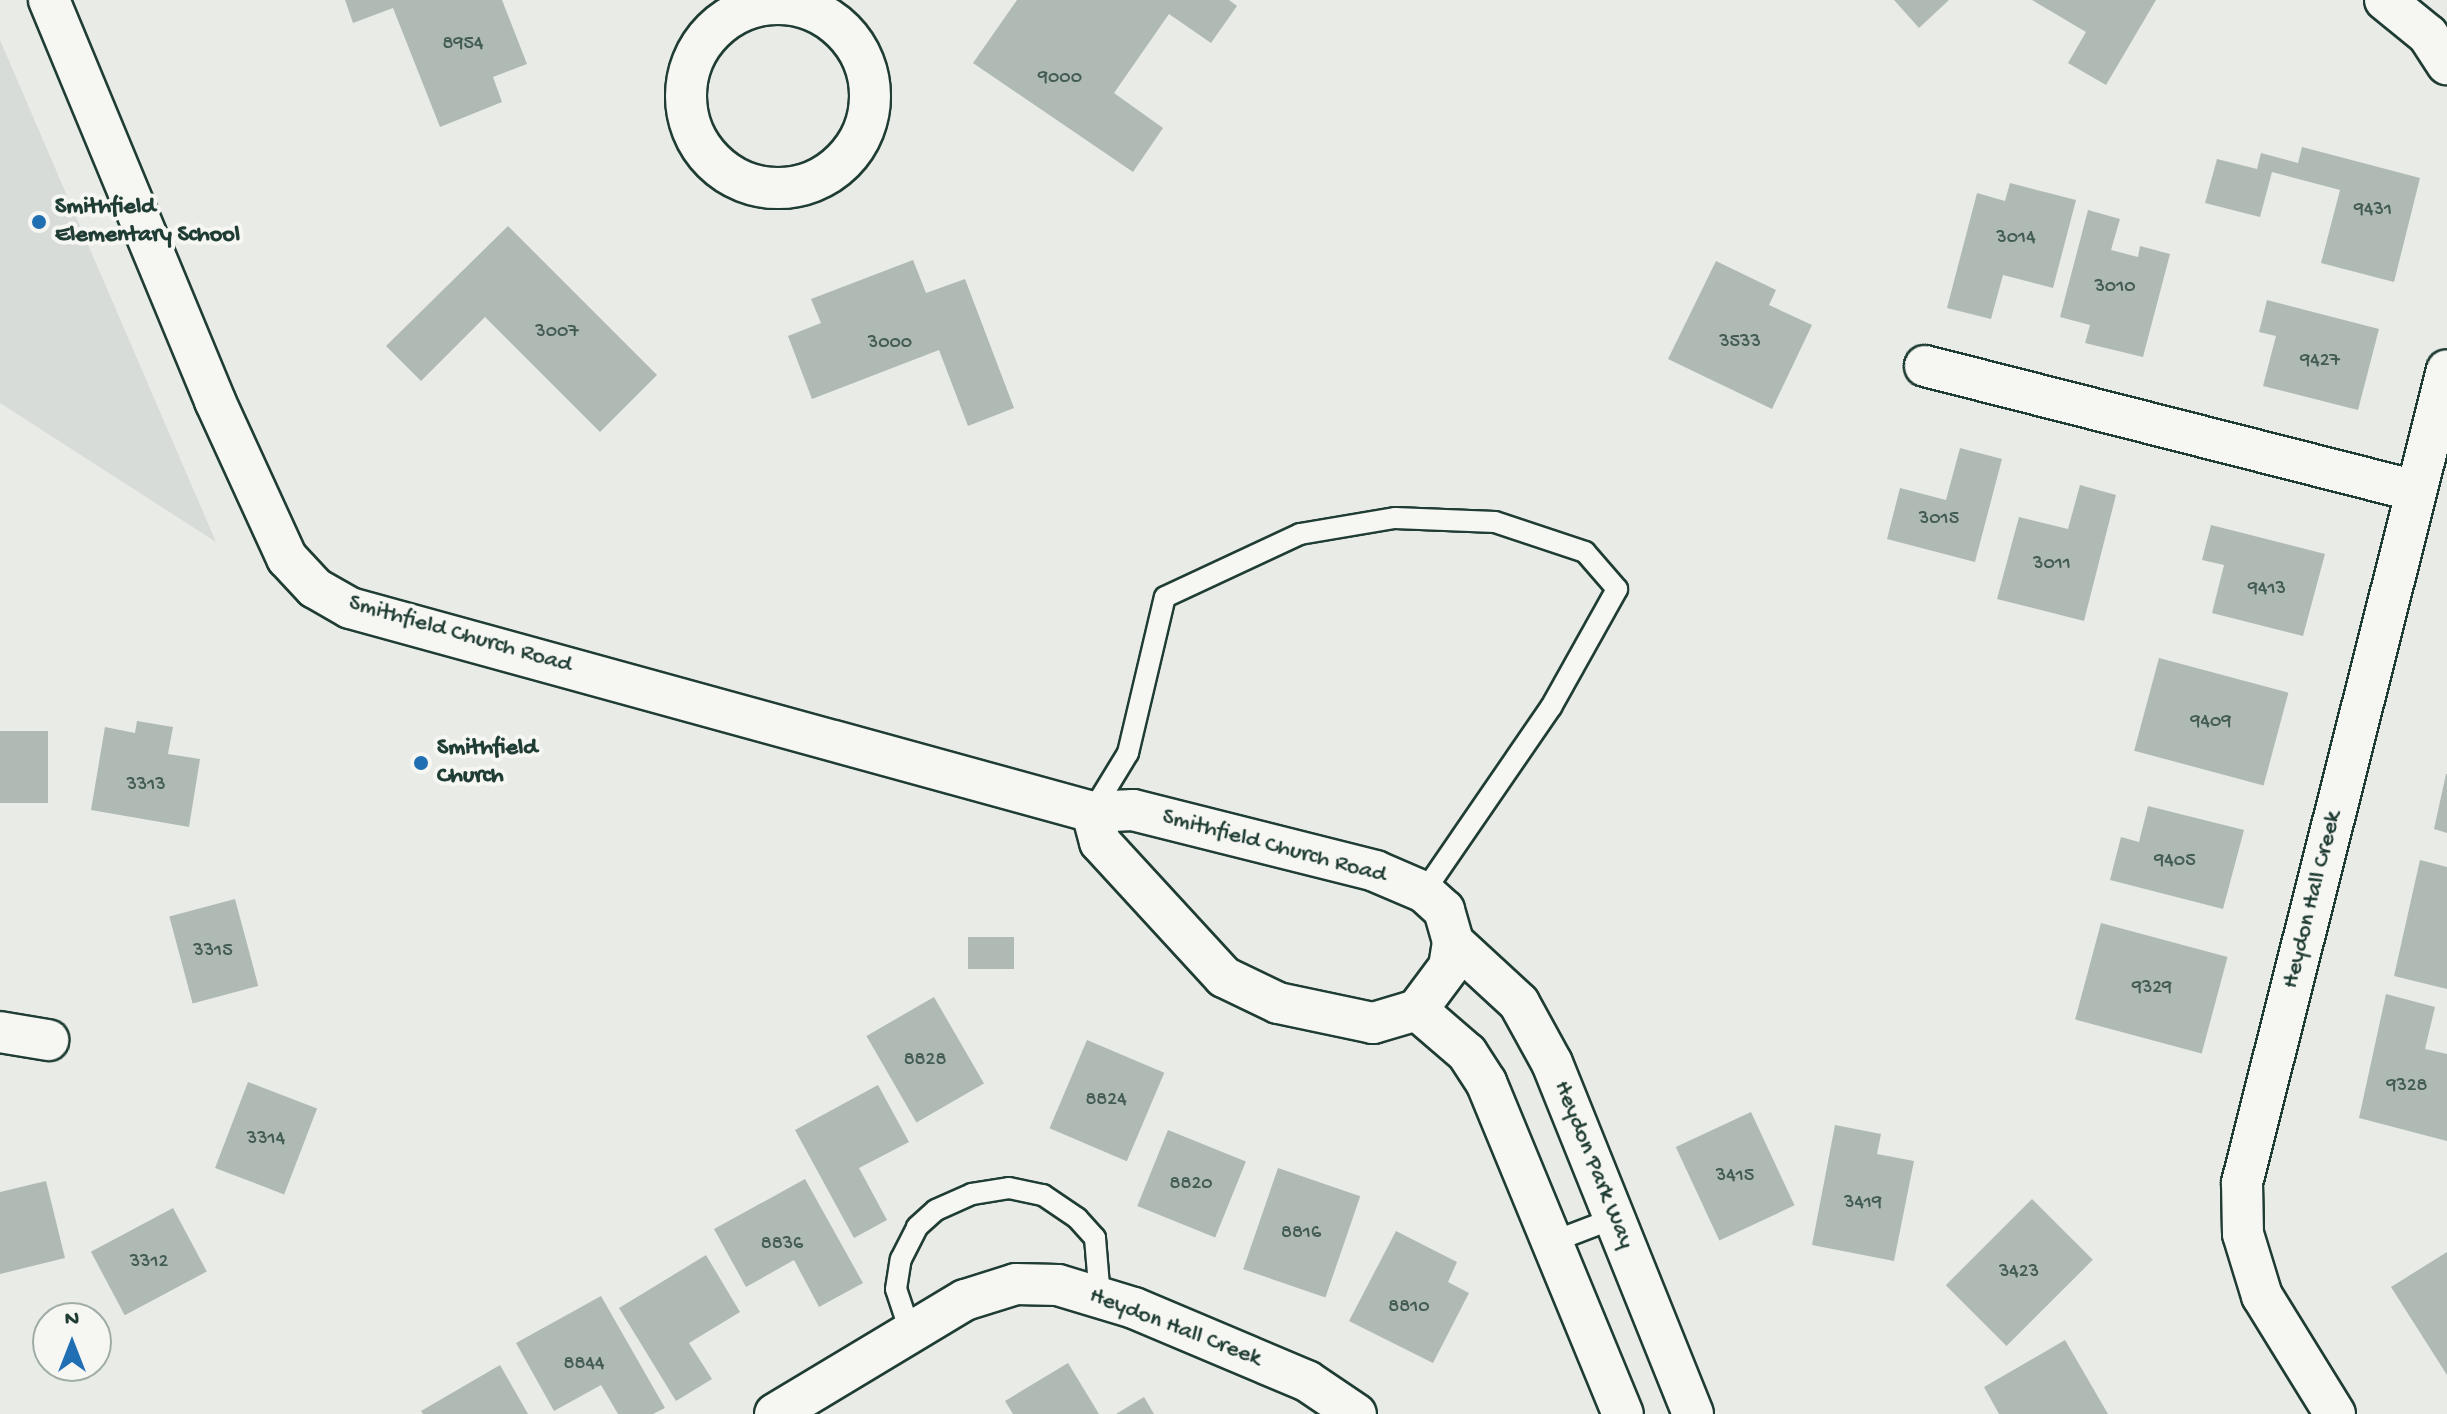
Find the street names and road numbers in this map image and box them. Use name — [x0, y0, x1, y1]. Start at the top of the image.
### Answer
street label: Smithfield Church Road — [345, 589, 575, 681]
street label: Smithfield Church Road — [1159, 803, 1389, 891]
street label: Heydon Hall Creek — [2277, 808, 2349, 992]
street label: Heydon Park Way — [1546, 1077, 1640, 1253]
street label: Heydon Hall Creek — [1085, 1282, 1265, 1374]

